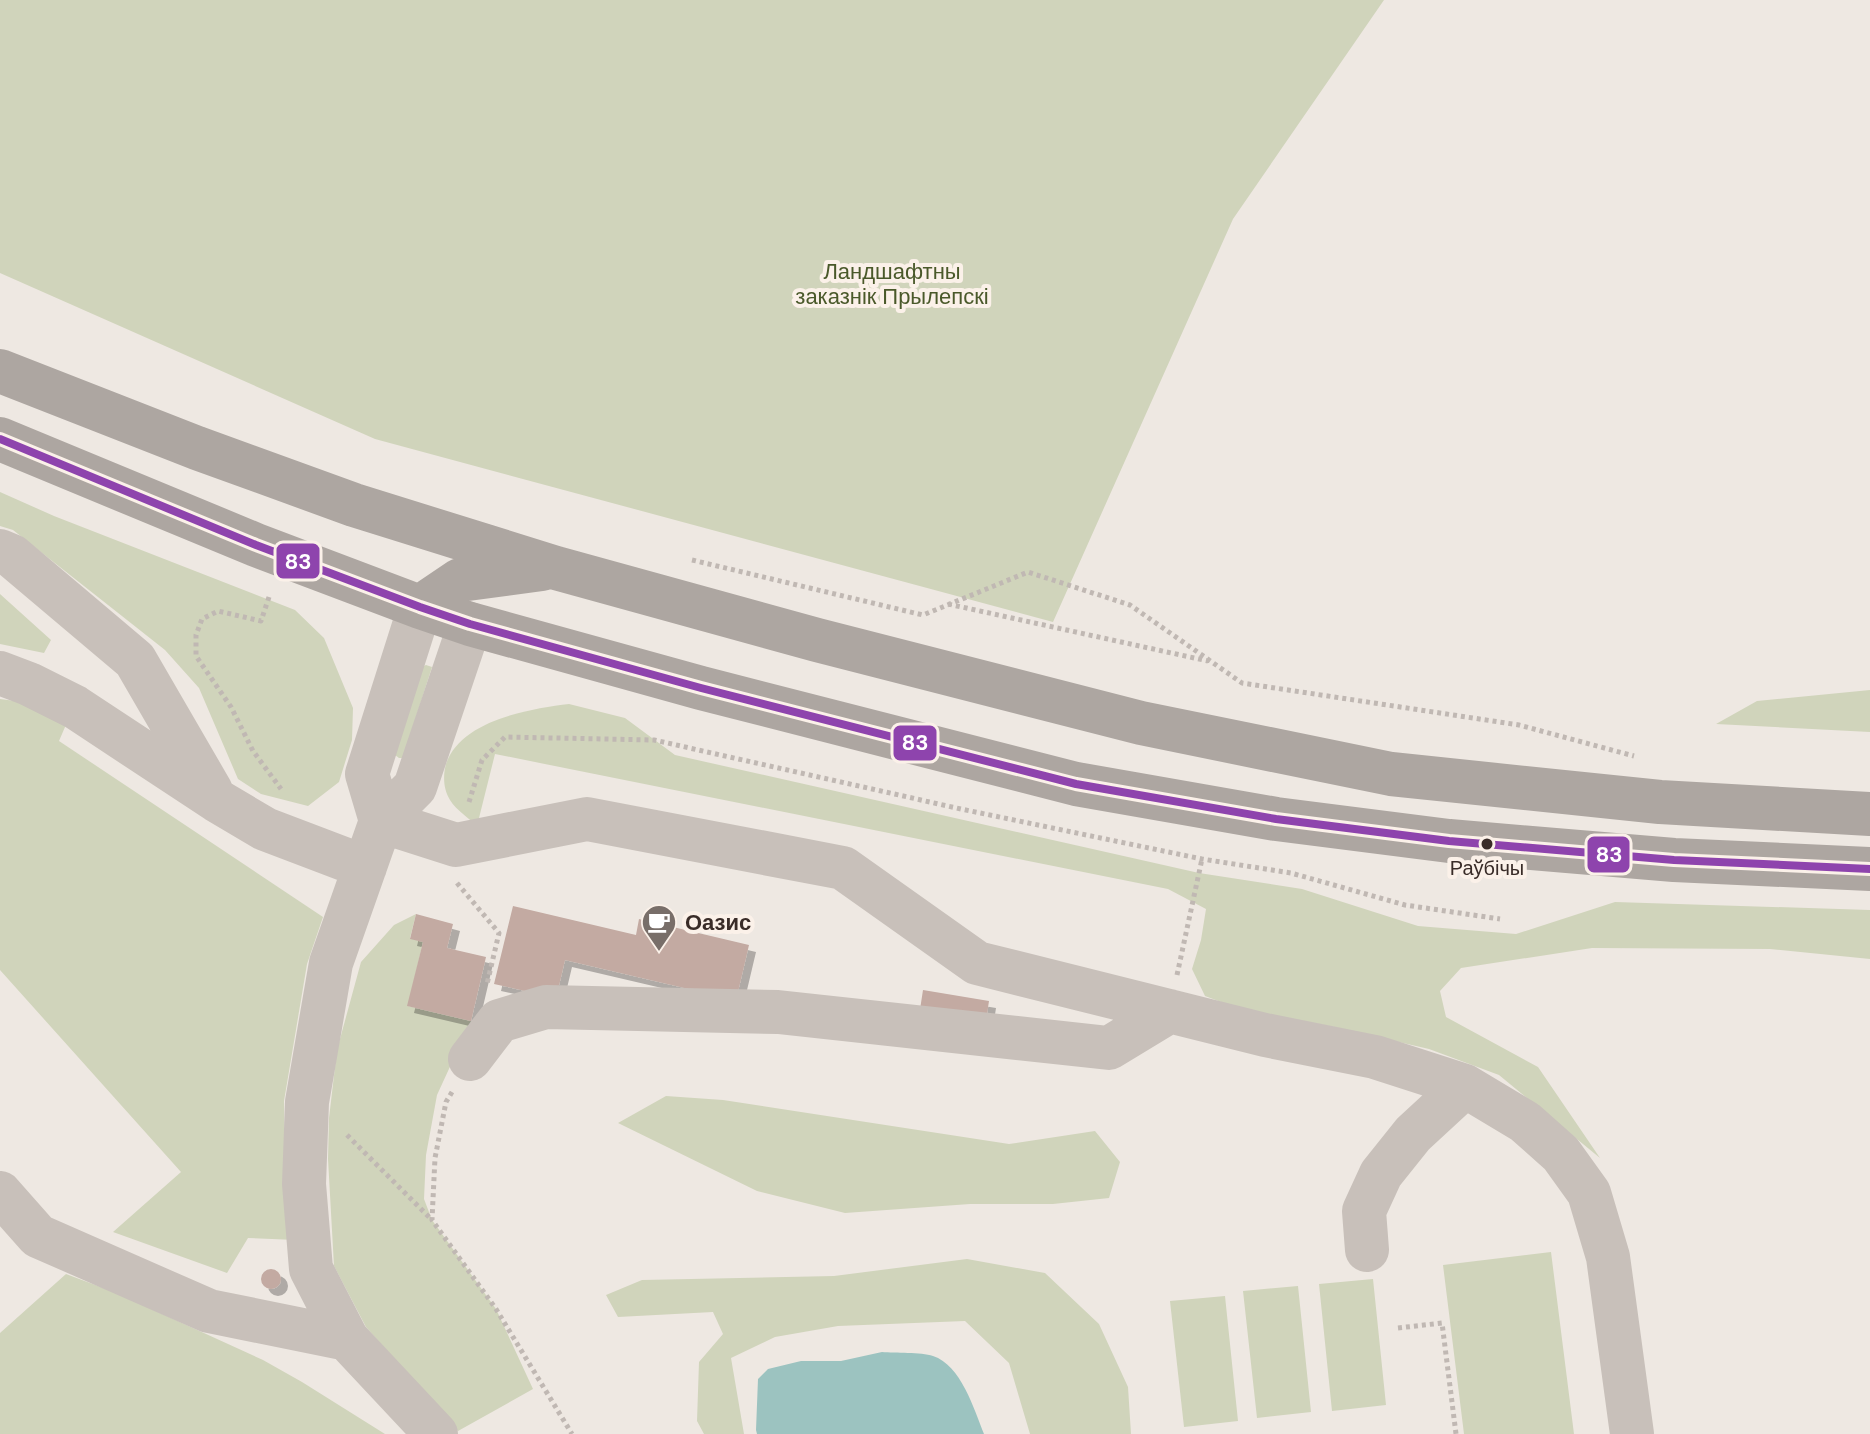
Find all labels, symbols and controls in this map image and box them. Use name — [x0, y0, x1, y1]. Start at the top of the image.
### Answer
park label: Ландшафтны заказнік Прылепскі — [795, 257, 989, 311]
line badge: 83 — [275, 542, 321, 580]
text: 83 — [284, 547, 312, 576]
line badge: 83 — [892, 724, 938, 762]
text: 83 — [901, 728, 929, 757]
line badge: 83 — [1586, 835, 1631, 874]
marker: Раўбічы — [1479, 836, 1495, 852]
text: 83 — [1595, 840, 1623, 869]
place label: Раўбічы — [1450, 855, 1524, 881]
cafe icon: Оазис — [640, 903, 678, 953]
place label: Оазис — [685, 908, 751, 937]

